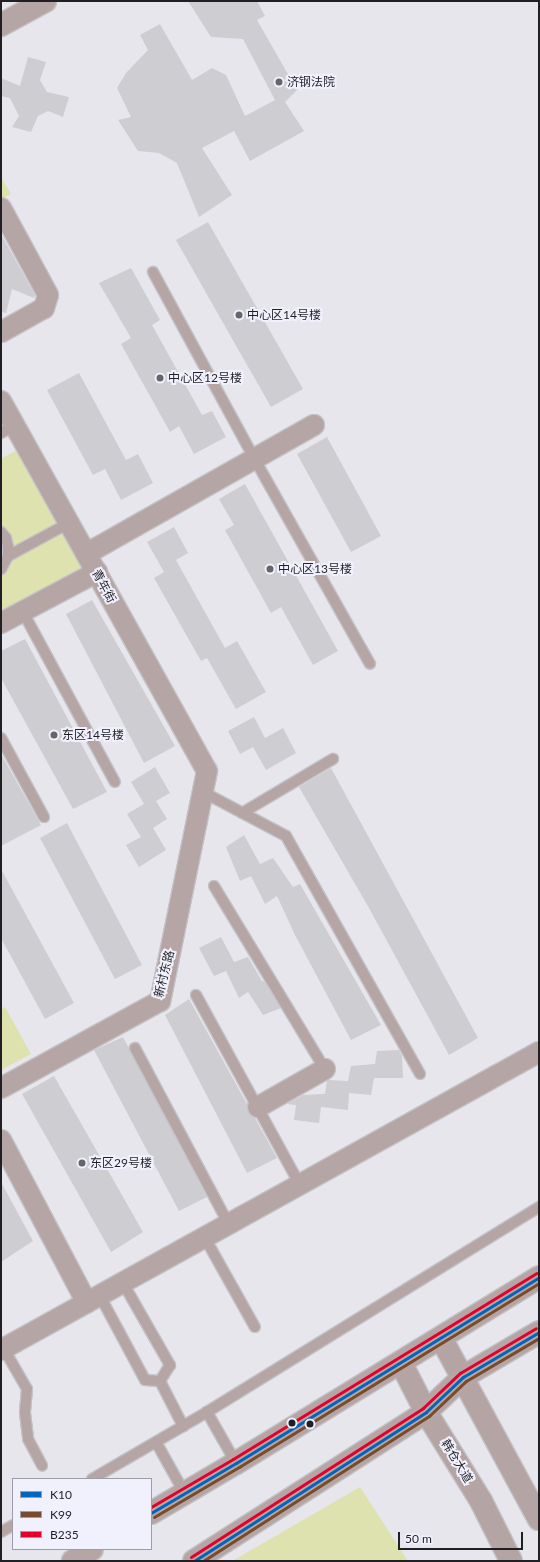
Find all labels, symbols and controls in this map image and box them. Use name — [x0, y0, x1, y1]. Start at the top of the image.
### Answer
place label: 济钢法院 — [287, 75, 335, 89]
marker: 济钢法院 — [274, 77, 284, 87]
place label: 中心区14号楼 — [247, 308, 321, 322]
marker: 中心区14号楼 — [234, 310, 244, 320]
place label: 中心区12号楼 — [168, 371, 242, 385]
marker: 中心区12号楼 — [155, 373, 165, 383]
place label: 中心区13号楼 — [278, 562, 352, 576]
marker: 中心区13号楼 — [265, 564, 275, 574]
street label: 青年街 — [89, 567, 119, 605]
place label: 东区14号楼 — [62, 728, 124, 742]
marker: 东区14号楼 — [49, 730, 59, 740]
street label: 新村东路 — [151, 949, 177, 999]
place label: 东区29号楼 — [90, 1156, 152, 1170]
marker: 东区29号楼 — [77, 1158, 87, 1168]
unlabelled marker — [287, 1418, 297, 1428]
unlabelled marker — [305, 1419, 315, 1429]
street label: 韩仓大道 — [438, 1437, 476, 1485]
legend — [12, 1478, 152, 1550]
text: K10 — [50, 1487, 72, 1502]
text: K99 — [50, 1507, 72, 1522]
scale bar — [400, 1524, 525, 1550]
text: B235 — [50, 1527, 79, 1542]
text: 50 m — [405, 1531, 432, 1546]

